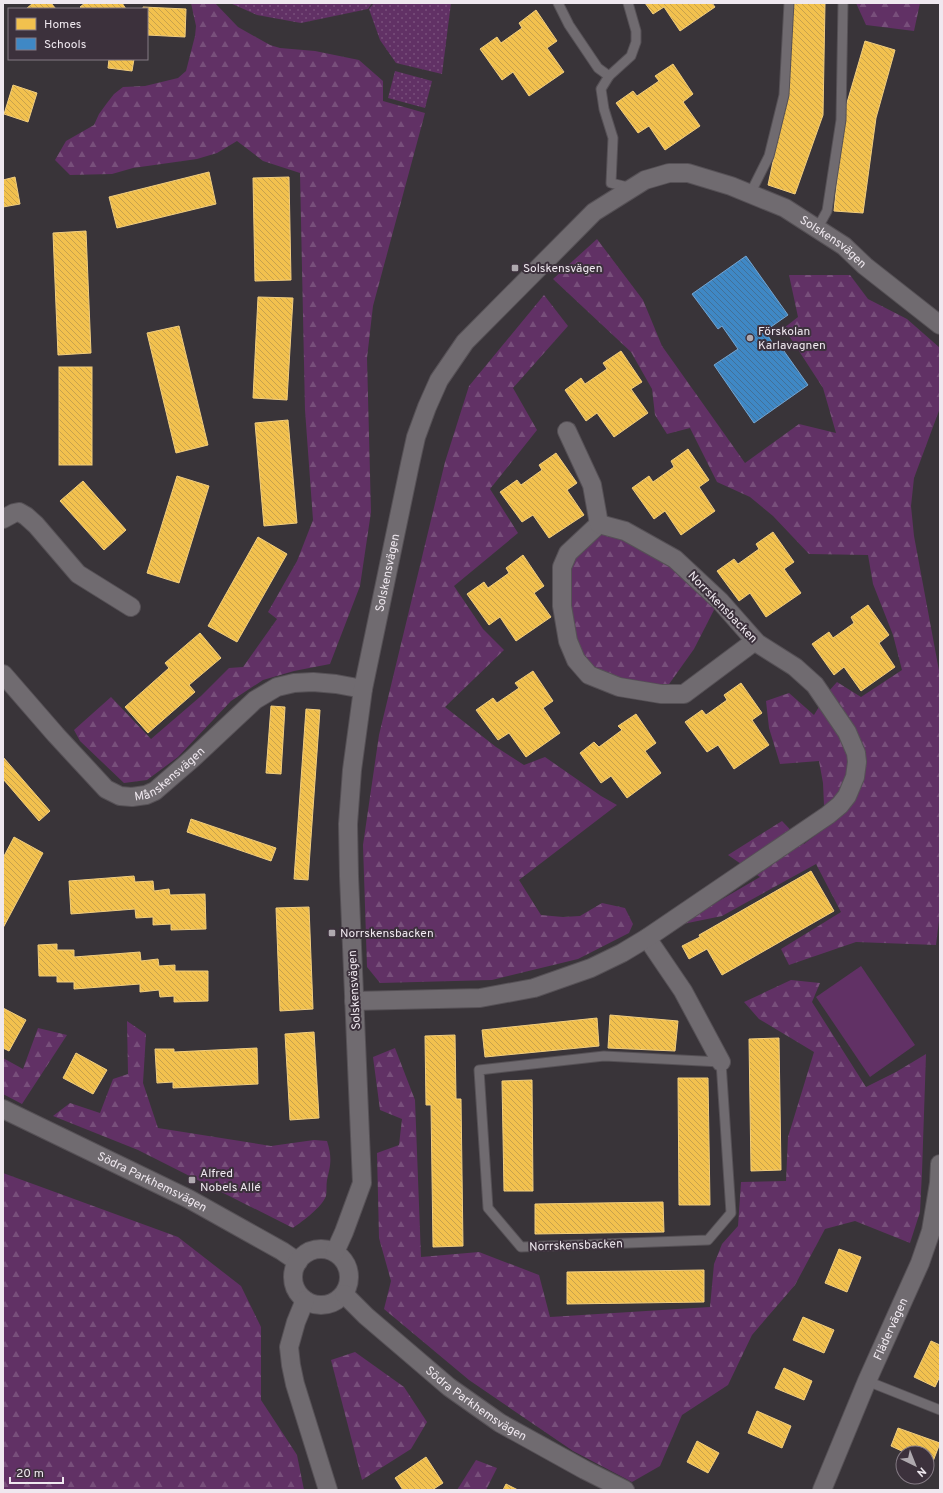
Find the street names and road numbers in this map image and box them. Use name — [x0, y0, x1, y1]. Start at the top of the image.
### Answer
street label: Solskensvägen — [796, 213, 870, 272]
street label: Solskensvägen — [372, 532, 404, 614]
street label: Norrskensbacken — [684, 568, 761, 647]
street label: Månskensvägen — [133, 744, 209, 806]
street label: Solskensvägen — [345, 950, 365, 1030]
street label: Södra Parkhemsvägen — [94, 1149, 210, 1216]
street label: Norrskensbacken — [529, 1236, 623, 1256]
street label: Flädervägen — [870, 1296, 912, 1363]
street label: Södra Parkhemsvägen — [421, 1363, 529, 1445]

